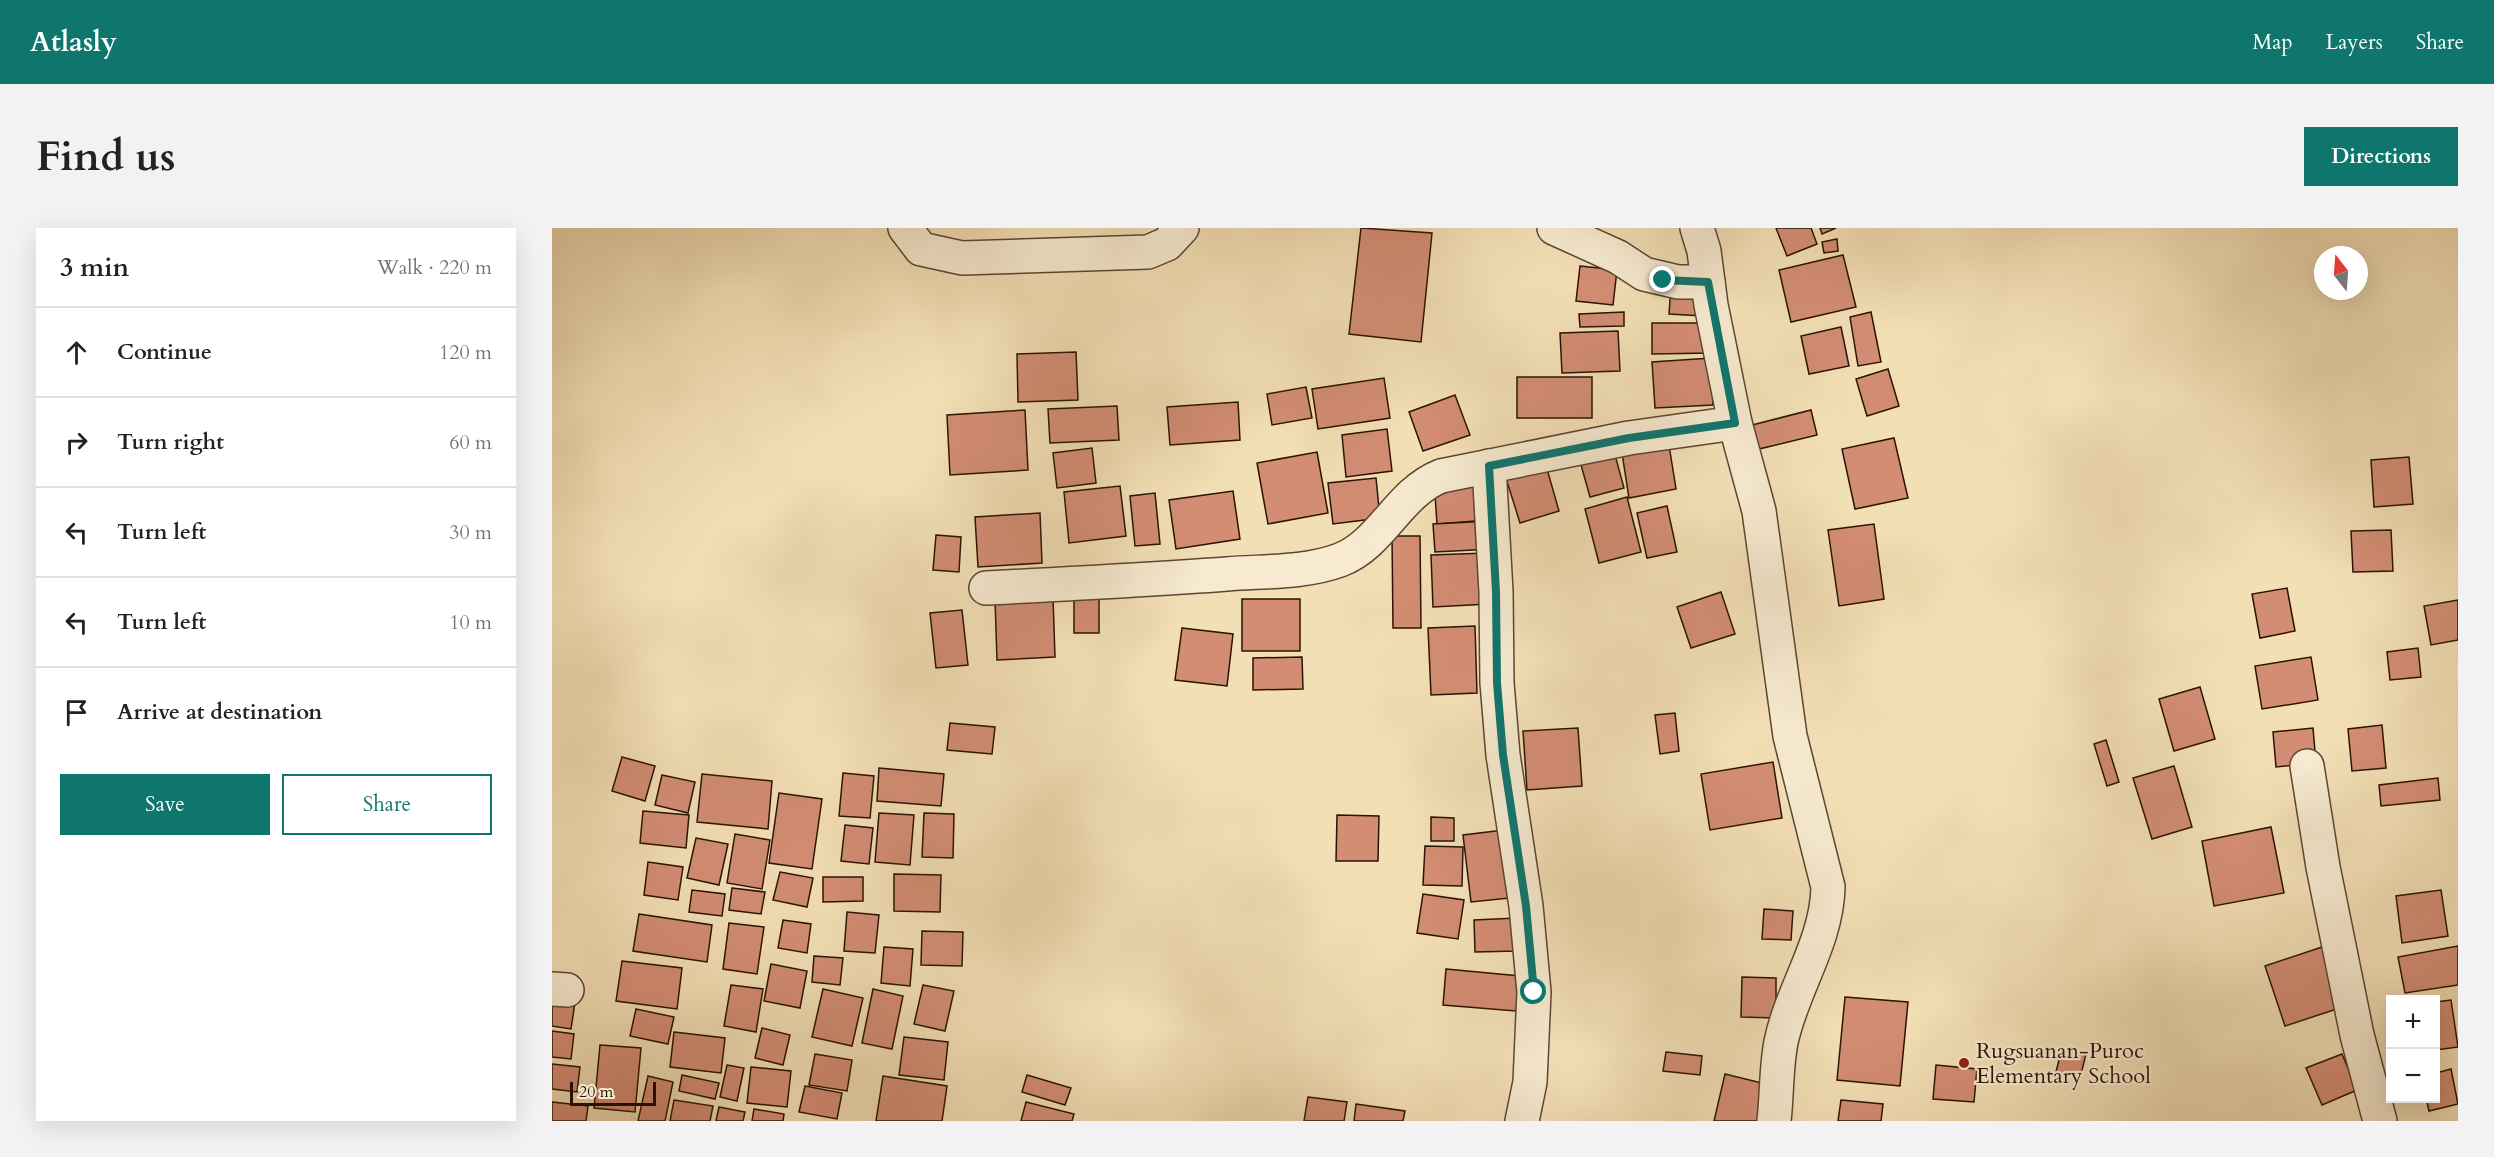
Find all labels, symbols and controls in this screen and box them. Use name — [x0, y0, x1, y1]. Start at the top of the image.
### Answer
text: Atlasly — [30, 23, 117, 61]
text: Map — [2253, 28, 2293, 57]
text: Layers — [2326, 28, 2383, 57]
text: Share — [2416, 28, 2464, 57]
button: Directions — [2304, 127, 2458, 186]
text: Find us — [36, 128, 176, 185]
north arrow — [2314, 246, 2368, 300]
text: 3 min — [60, 250, 129, 285]
text: Walk · 220 m — [377, 254, 492, 281]
route end — [1649, 266, 1675, 292]
icon: ahead — [60, 336, 93, 369]
text: Continue — [117, 337, 212, 367]
text: 120 m — [439, 339, 492, 366]
icon: right — [60, 426, 93, 459]
text: Turn right — [117, 427, 224, 457]
text: 60 m — [449, 429, 492, 456]
icon: left — [60, 516, 93, 549]
text: Turn left — [117, 517, 206, 547]
text: 30 m — [449, 519, 492, 546]
icon: left — [60, 606, 93, 639]
text: Turn left — [117, 607, 206, 637]
text: 10 m — [449, 609, 492, 636]
icon: arrive — [60, 696, 93, 729]
text: Arrive at destination — [117, 697, 322, 727]
button: Save — [60, 774, 270, 835]
button: Share — [282, 774, 492, 835]
route start — [1520, 978, 1546, 1004]
map controls — [2386, 995, 2440, 1103]
button: + — [2386, 995, 2440, 1049]
place label: Rugsuanan-Puroc Elementary School — [1976, 1036, 2151, 1091]
button: − — [2386, 1049, 2440, 1103]
marker: Rugsuanan-Puroc Elementary School — [1957, 1056, 1971, 1070]
scale bar — [570, 1079, 656, 1106]
text: 20 m — [579, 1081, 613, 1103]

